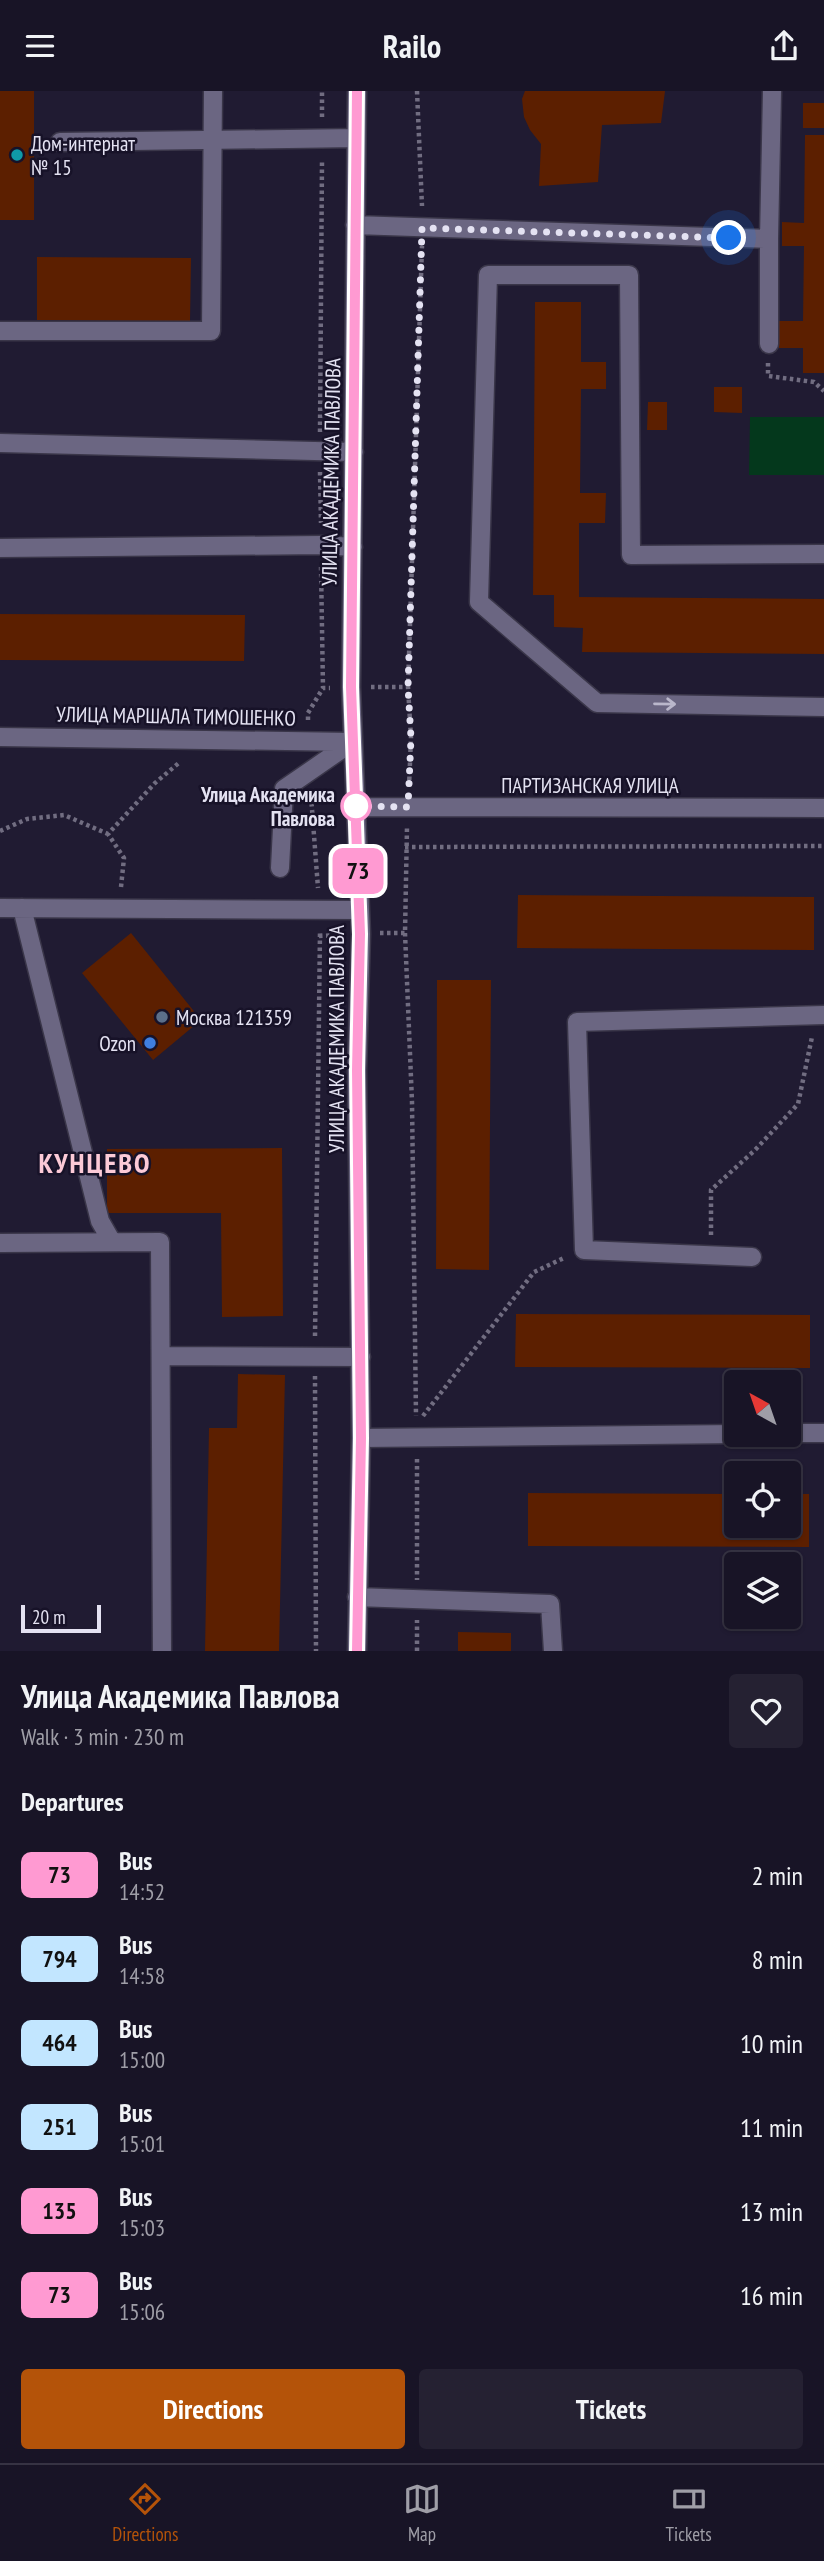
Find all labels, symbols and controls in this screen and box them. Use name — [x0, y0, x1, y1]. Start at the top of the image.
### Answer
text: Railo — [383, 25, 441, 67]
icon: menu — [21, 27, 59, 65]
icon: share — [765, 27, 803, 65]
place label: Дом-интернат № 15 — [31, 130, 135, 181]
marker: Дом-интернат № 15 — [9, 147, 25, 163]
your location — [711, 220, 746, 255]
street label: УЛИЦА АКАДЕМИКА ПАВЛОВА — [316, 358, 346, 586]
one-way arrow — [654, 697, 677, 711]
street label: УЛИЦА МАРШАЛА ТИМОШЕНКО — [56, 700, 296, 732]
street label: ПАРТИЗАНСКАЯ УЛИЦА — [501, 772, 679, 799]
place label: Улица Академика Павлова — [200, 781, 335, 832]
marker: Улица Академика Павлова — [341, 791, 371, 821]
line badge: 73 — [326, 848, 390, 894]
text: 73 — [347, 855, 369, 886]
street label: УЛИЦА АКАДЕМИКА ПАВЛОВА — [323, 925, 350, 1153]
place label: Москва 121359 — [176, 1004, 292, 1031]
marker: Москва 121359 — [154, 1009, 170, 1025]
place label: Ozon — [99, 1030, 136, 1057]
marker: Ozon — [142, 1035, 158, 1051]
district label: КУНЦЕВО — [39, 1144, 151, 1181]
north arrow — [724, 1370, 802, 1447]
map controls — [724, 1370, 801, 1629]
button: locate — [724, 1461, 801, 1538]
button: layers — [724, 1552, 801, 1629]
scale bar — [21, 1602, 102, 1634]
text: 20 m — [32, 1605, 66, 1629]
text: Улица Академика Павлова — [21, 1674, 340, 1717]
button: heart — [729, 1674, 803, 1748]
text: Walk · 3 min · 230 m — [21, 1722, 184, 1751]
text: Departures — [21, 1785, 124, 1818]
text: Bus — [119, 1844, 152, 1877]
text: 73 — [48, 1859, 71, 1890]
text: 2 min — [752, 1859, 803, 1892]
text: 14:52 — [119, 1877, 165, 1906]
text: Bus — [119, 1928, 152, 1961]
text: 794 — [42, 1943, 77, 1974]
text: 8 min — [752, 1943, 803, 1976]
text: 14:58 — [119, 1961, 165, 1990]
text: Bus — [119, 2012, 152, 2045]
text: 464 — [42, 2027, 77, 2058]
text: 10 min — [740, 2027, 803, 2060]
text: 15:00 — [119, 2045, 165, 2074]
text: Bus — [119, 2096, 152, 2129]
text: 251 — [42, 2111, 77, 2142]
text: 11 min — [740, 2111, 803, 2144]
text: 15:01 — [119, 2129, 165, 2158]
text: Bus — [119, 2180, 152, 2213]
text: 135 — [42, 2195, 77, 2226]
text: 13 min — [740, 2195, 803, 2228]
text: 15:03 — [119, 2213, 165, 2242]
text: Bus — [119, 2264, 152, 2297]
text: 73 — [48, 2279, 71, 2310]
text: 16 min — [740, 2279, 803, 2312]
text: 15:06 — [119, 2297, 165, 2326]
button: Directions — [21, 2369, 405, 2449]
button: Tickets — [419, 2369, 803, 2449]
tab: Directions — [112, 2480, 178, 2546]
tab: Map — [403, 2480, 441, 2546]
tab: Tickets — [666, 2480, 712, 2546]

